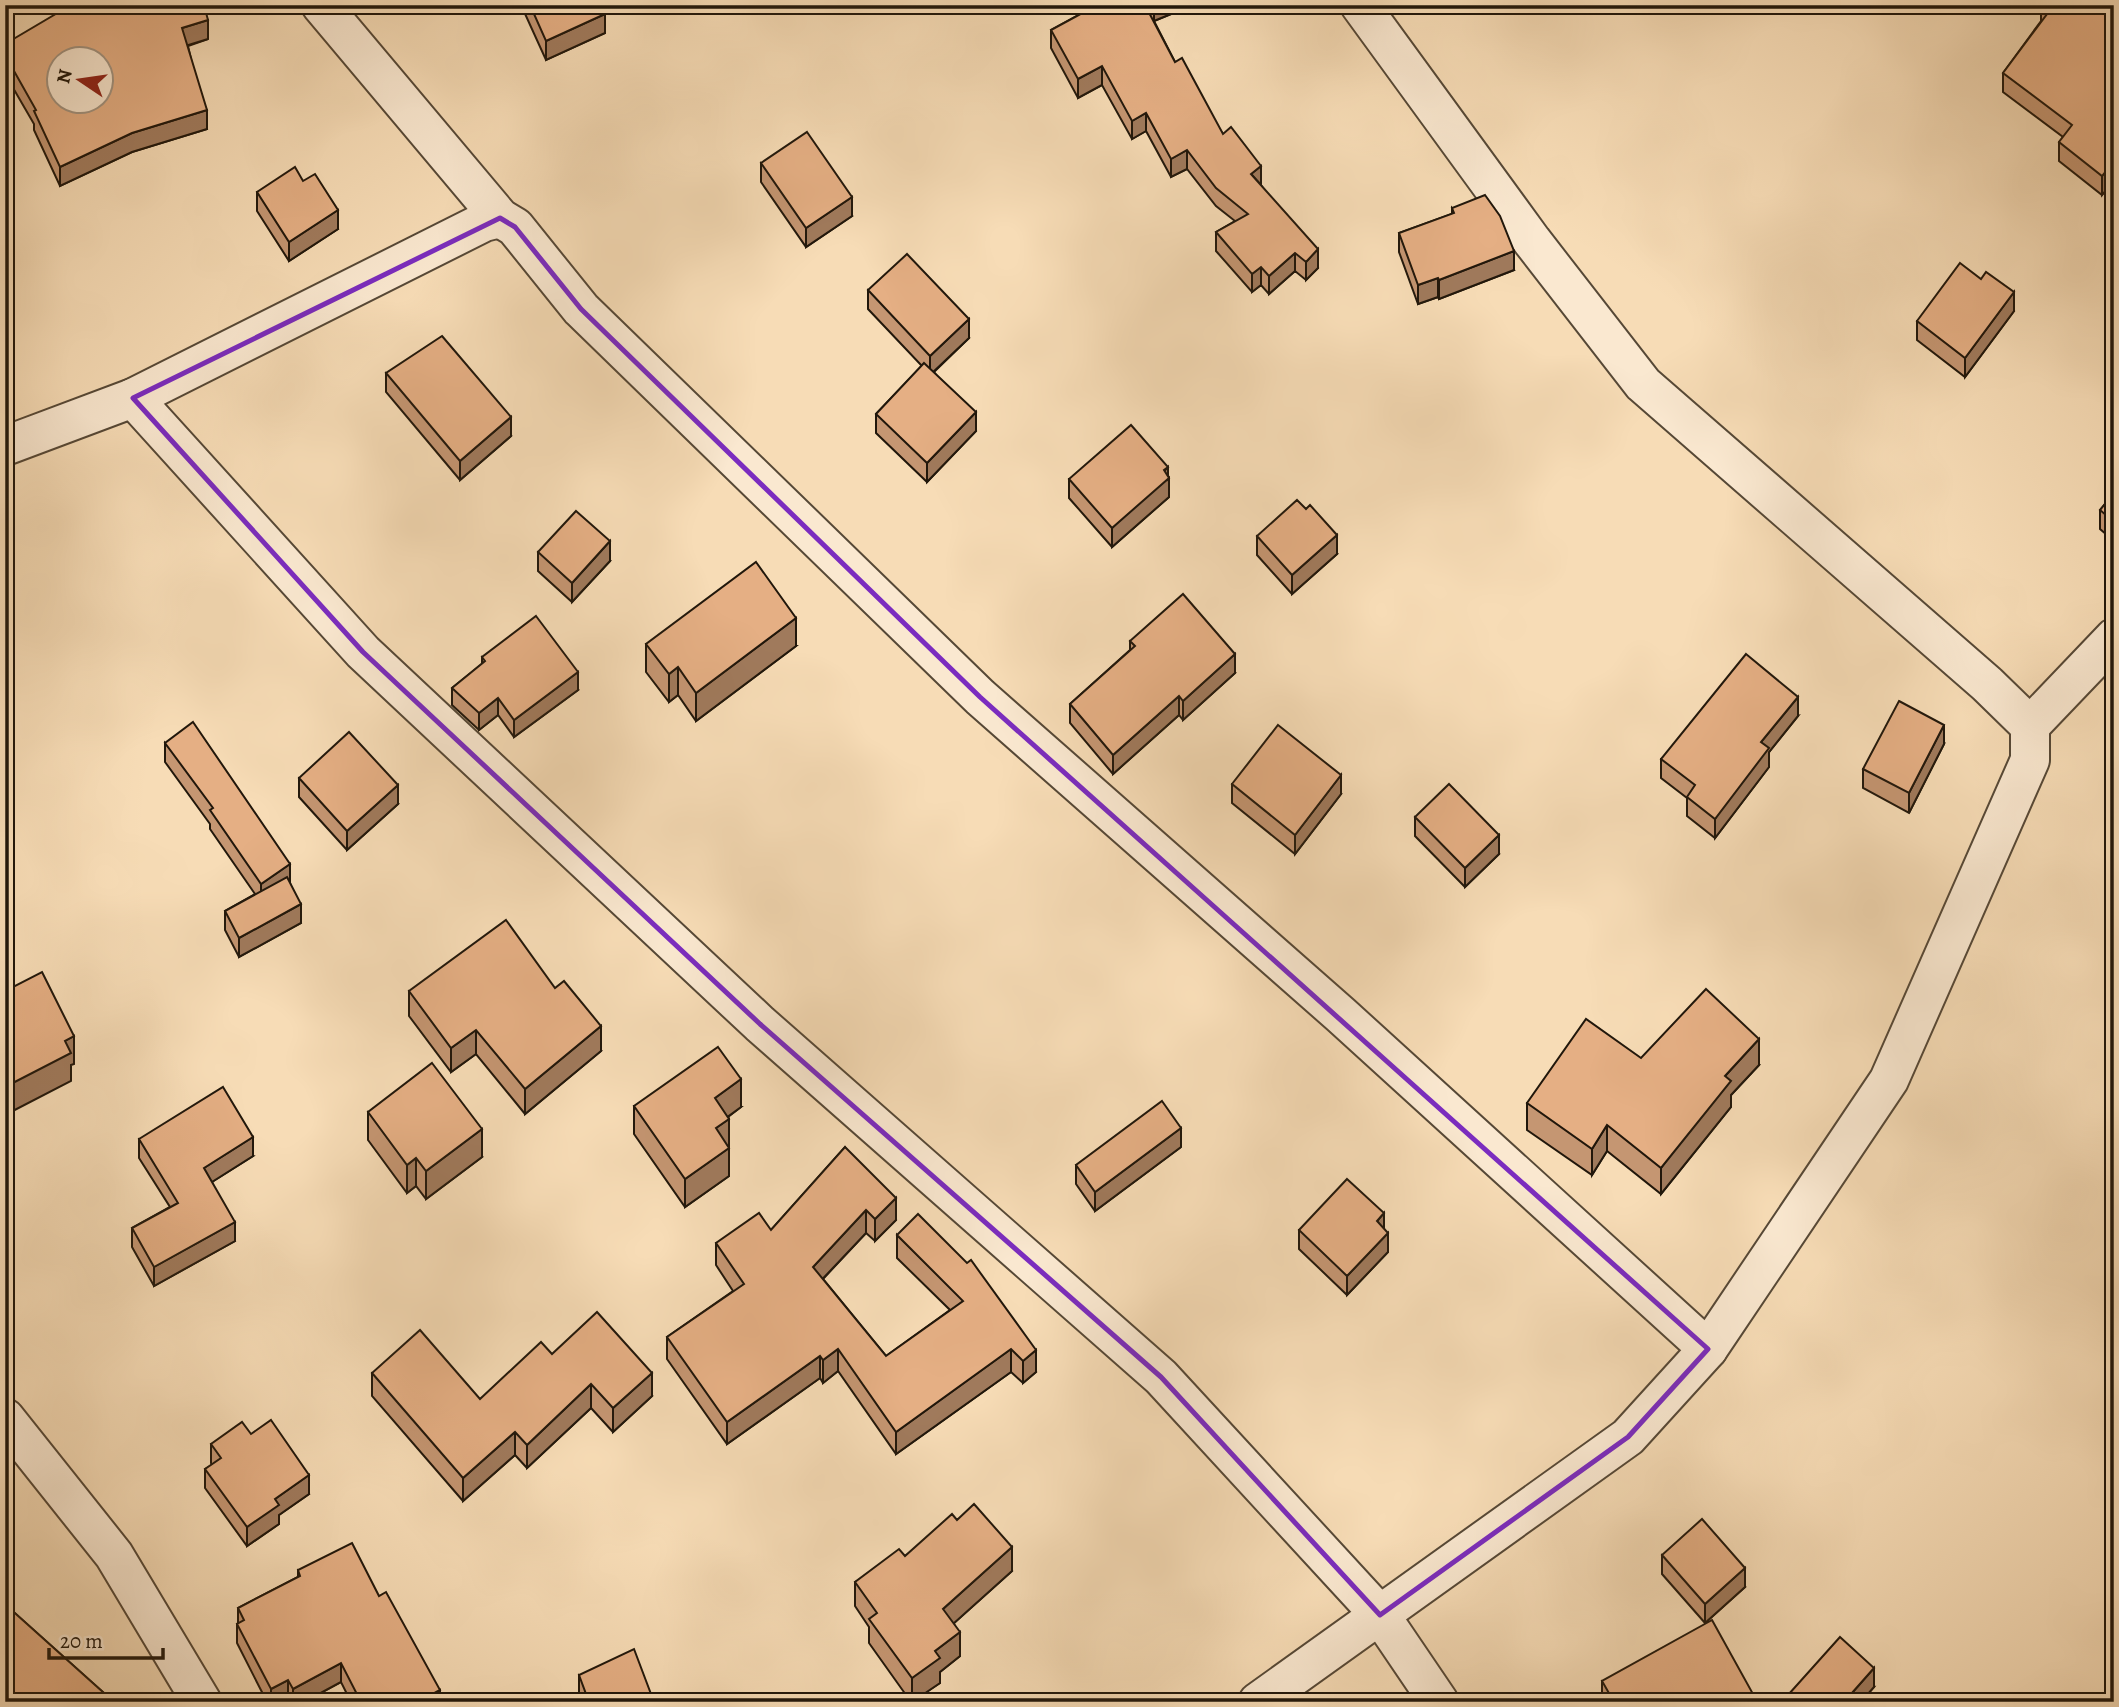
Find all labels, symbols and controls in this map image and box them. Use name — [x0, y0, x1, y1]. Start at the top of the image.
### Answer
north arrow — [46, 46, 116, 116]
text: N — [50, 67, 79, 86]
scale bar — [49, 1616, 163, 1660]
text: 20 m — [60, 1627, 103, 1655]

